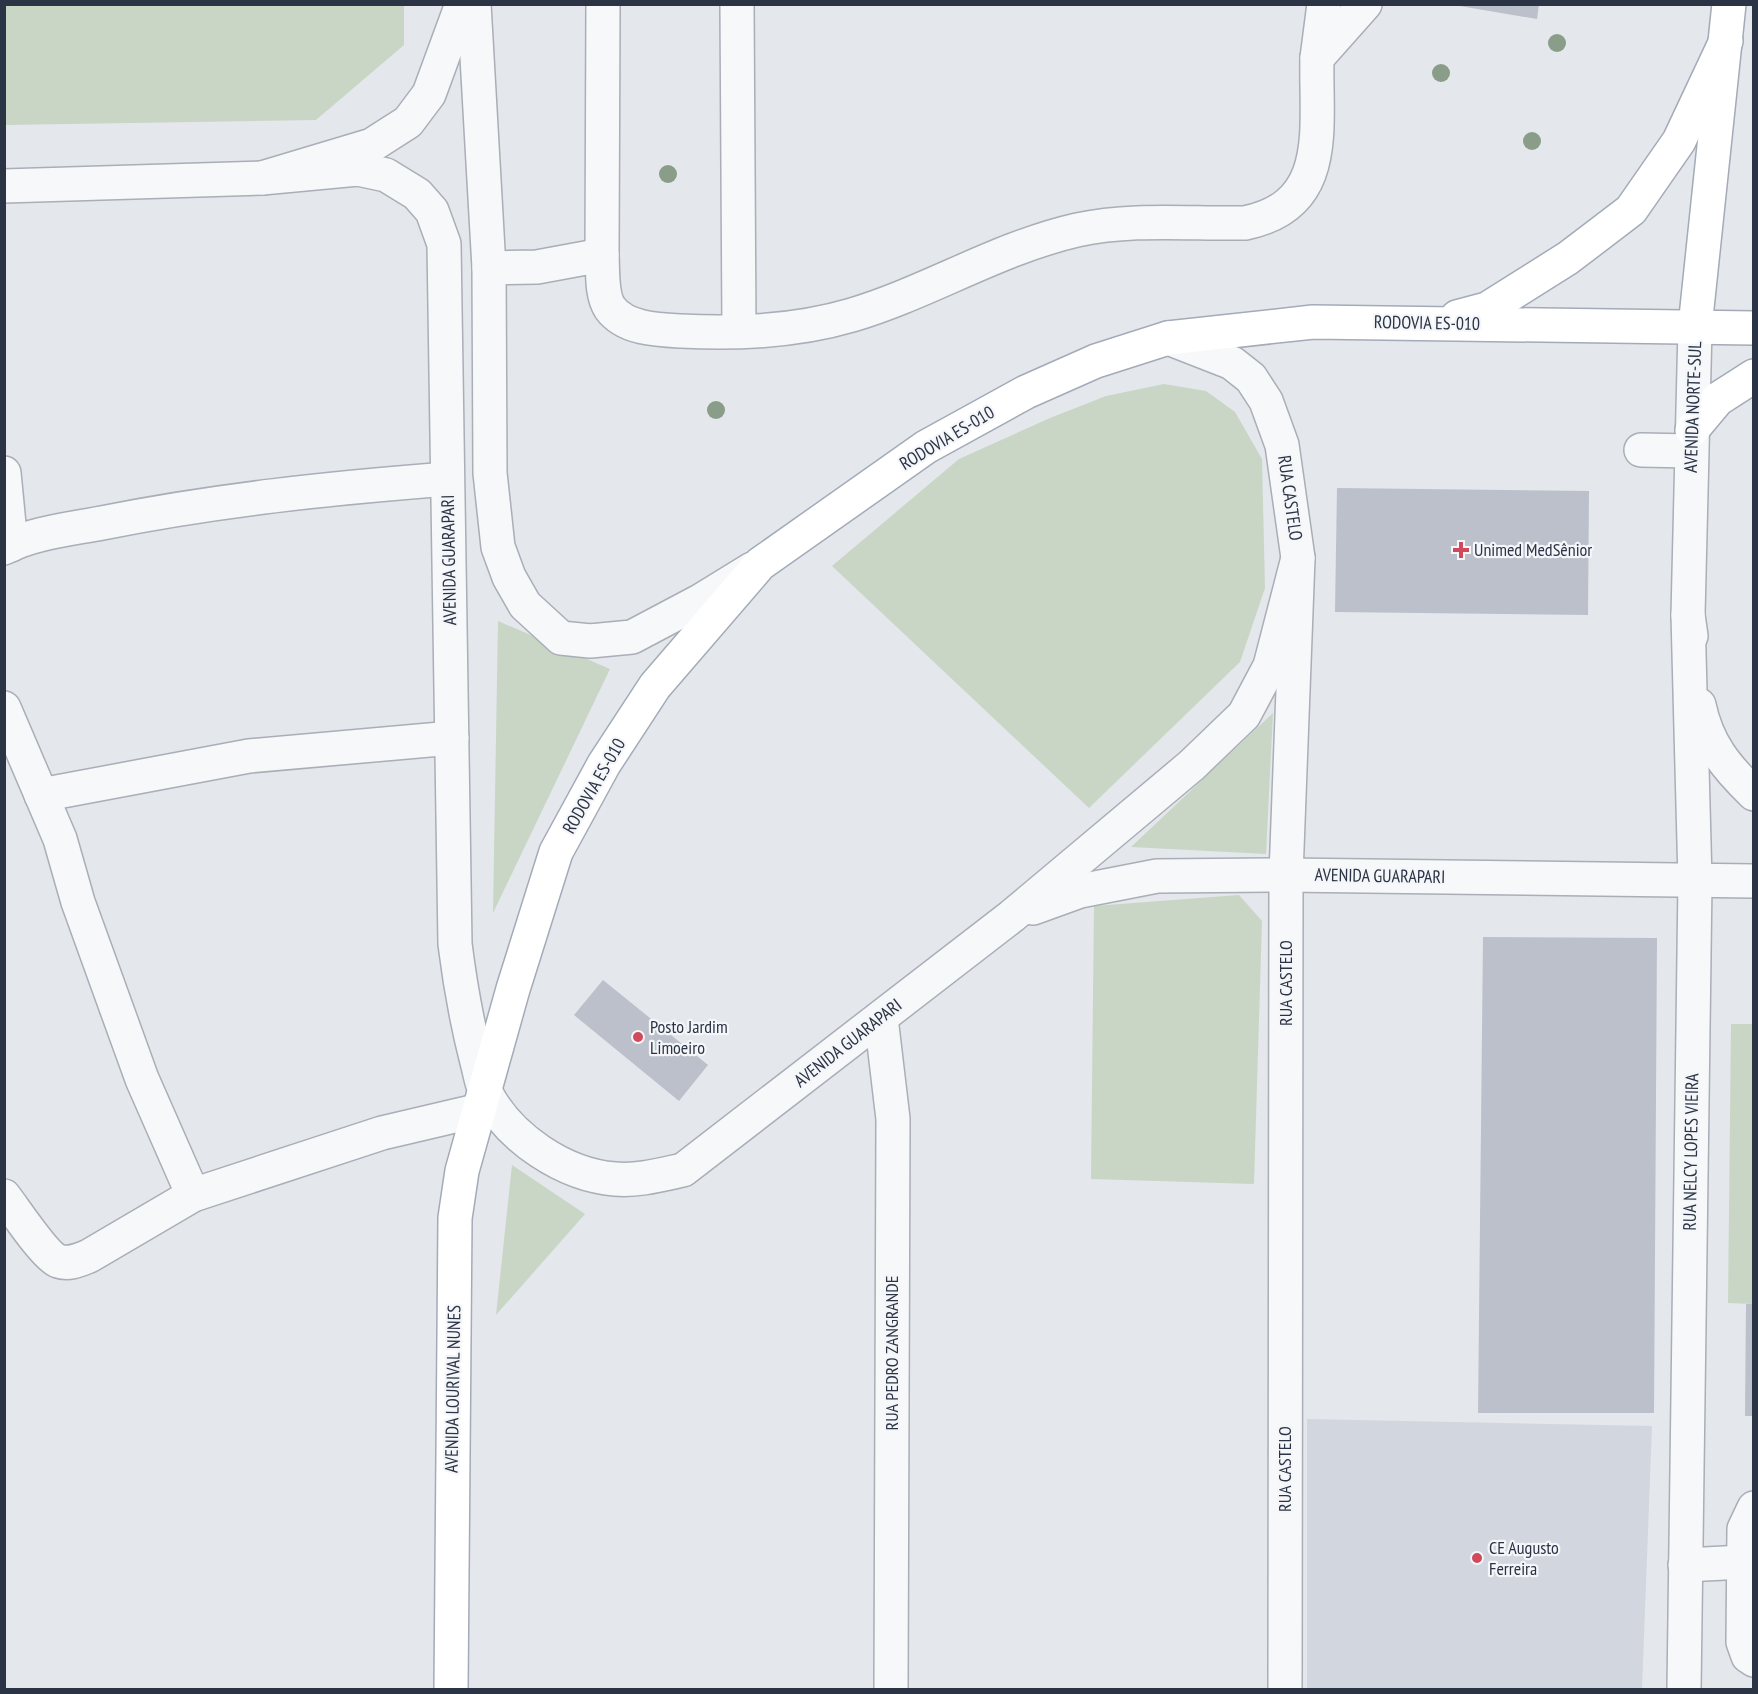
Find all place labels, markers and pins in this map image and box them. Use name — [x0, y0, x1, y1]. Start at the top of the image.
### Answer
place label: Unimed MedSênior — [1474, 538, 1592, 561]
marker: Unimed MedSênior — [1452, 541, 1470, 559]
place label: Posto Jardim Limoeiro — [650, 1015, 728, 1059]
marker: Posto Jardim Limoeiro — [631, 1030, 645, 1044]
place label: CE Augusto Ferreira — [1489, 1536, 1559, 1580]
marker: CE Augusto Ferreira — [1470, 1551, 1484, 1565]

